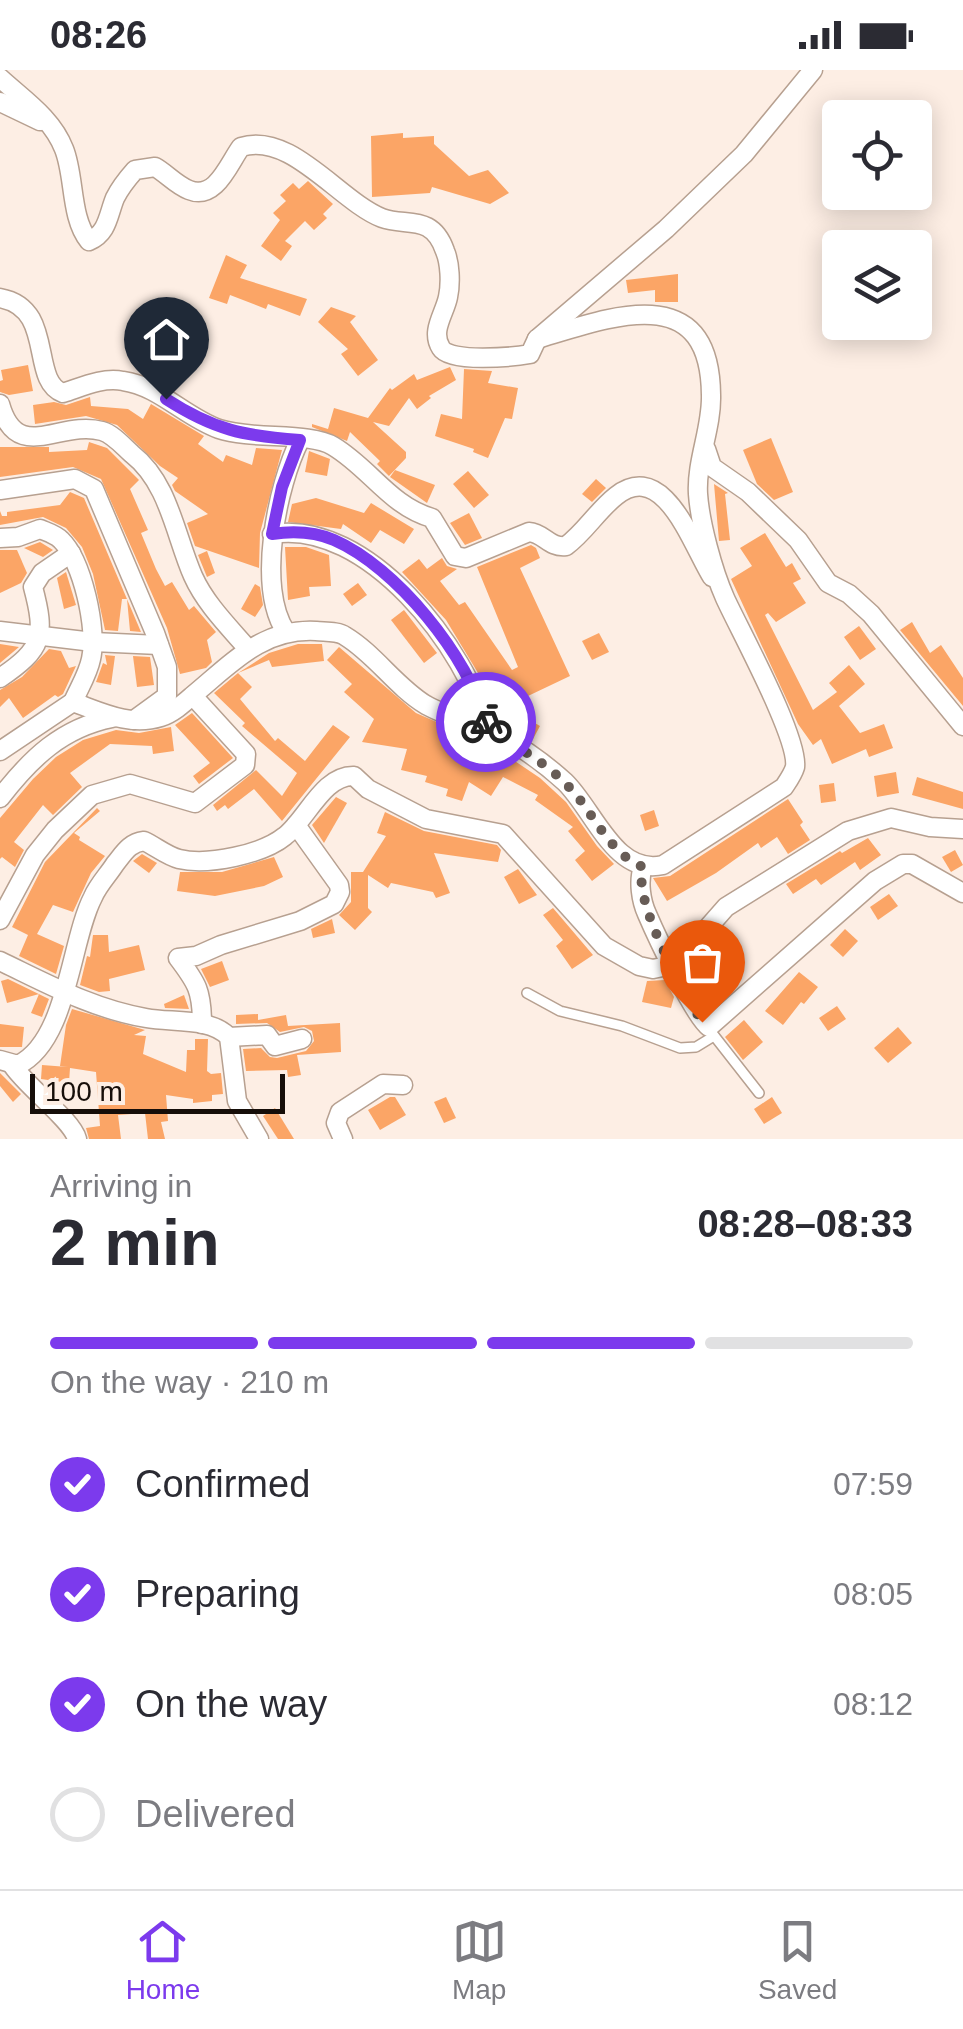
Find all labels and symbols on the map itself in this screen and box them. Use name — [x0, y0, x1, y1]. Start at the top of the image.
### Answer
pin — [124, 297, 209, 400]
courier — [436, 672, 536, 772]
pin — [660, 920, 745, 1023]
scale bar — [30, 1069, 285, 1114]

